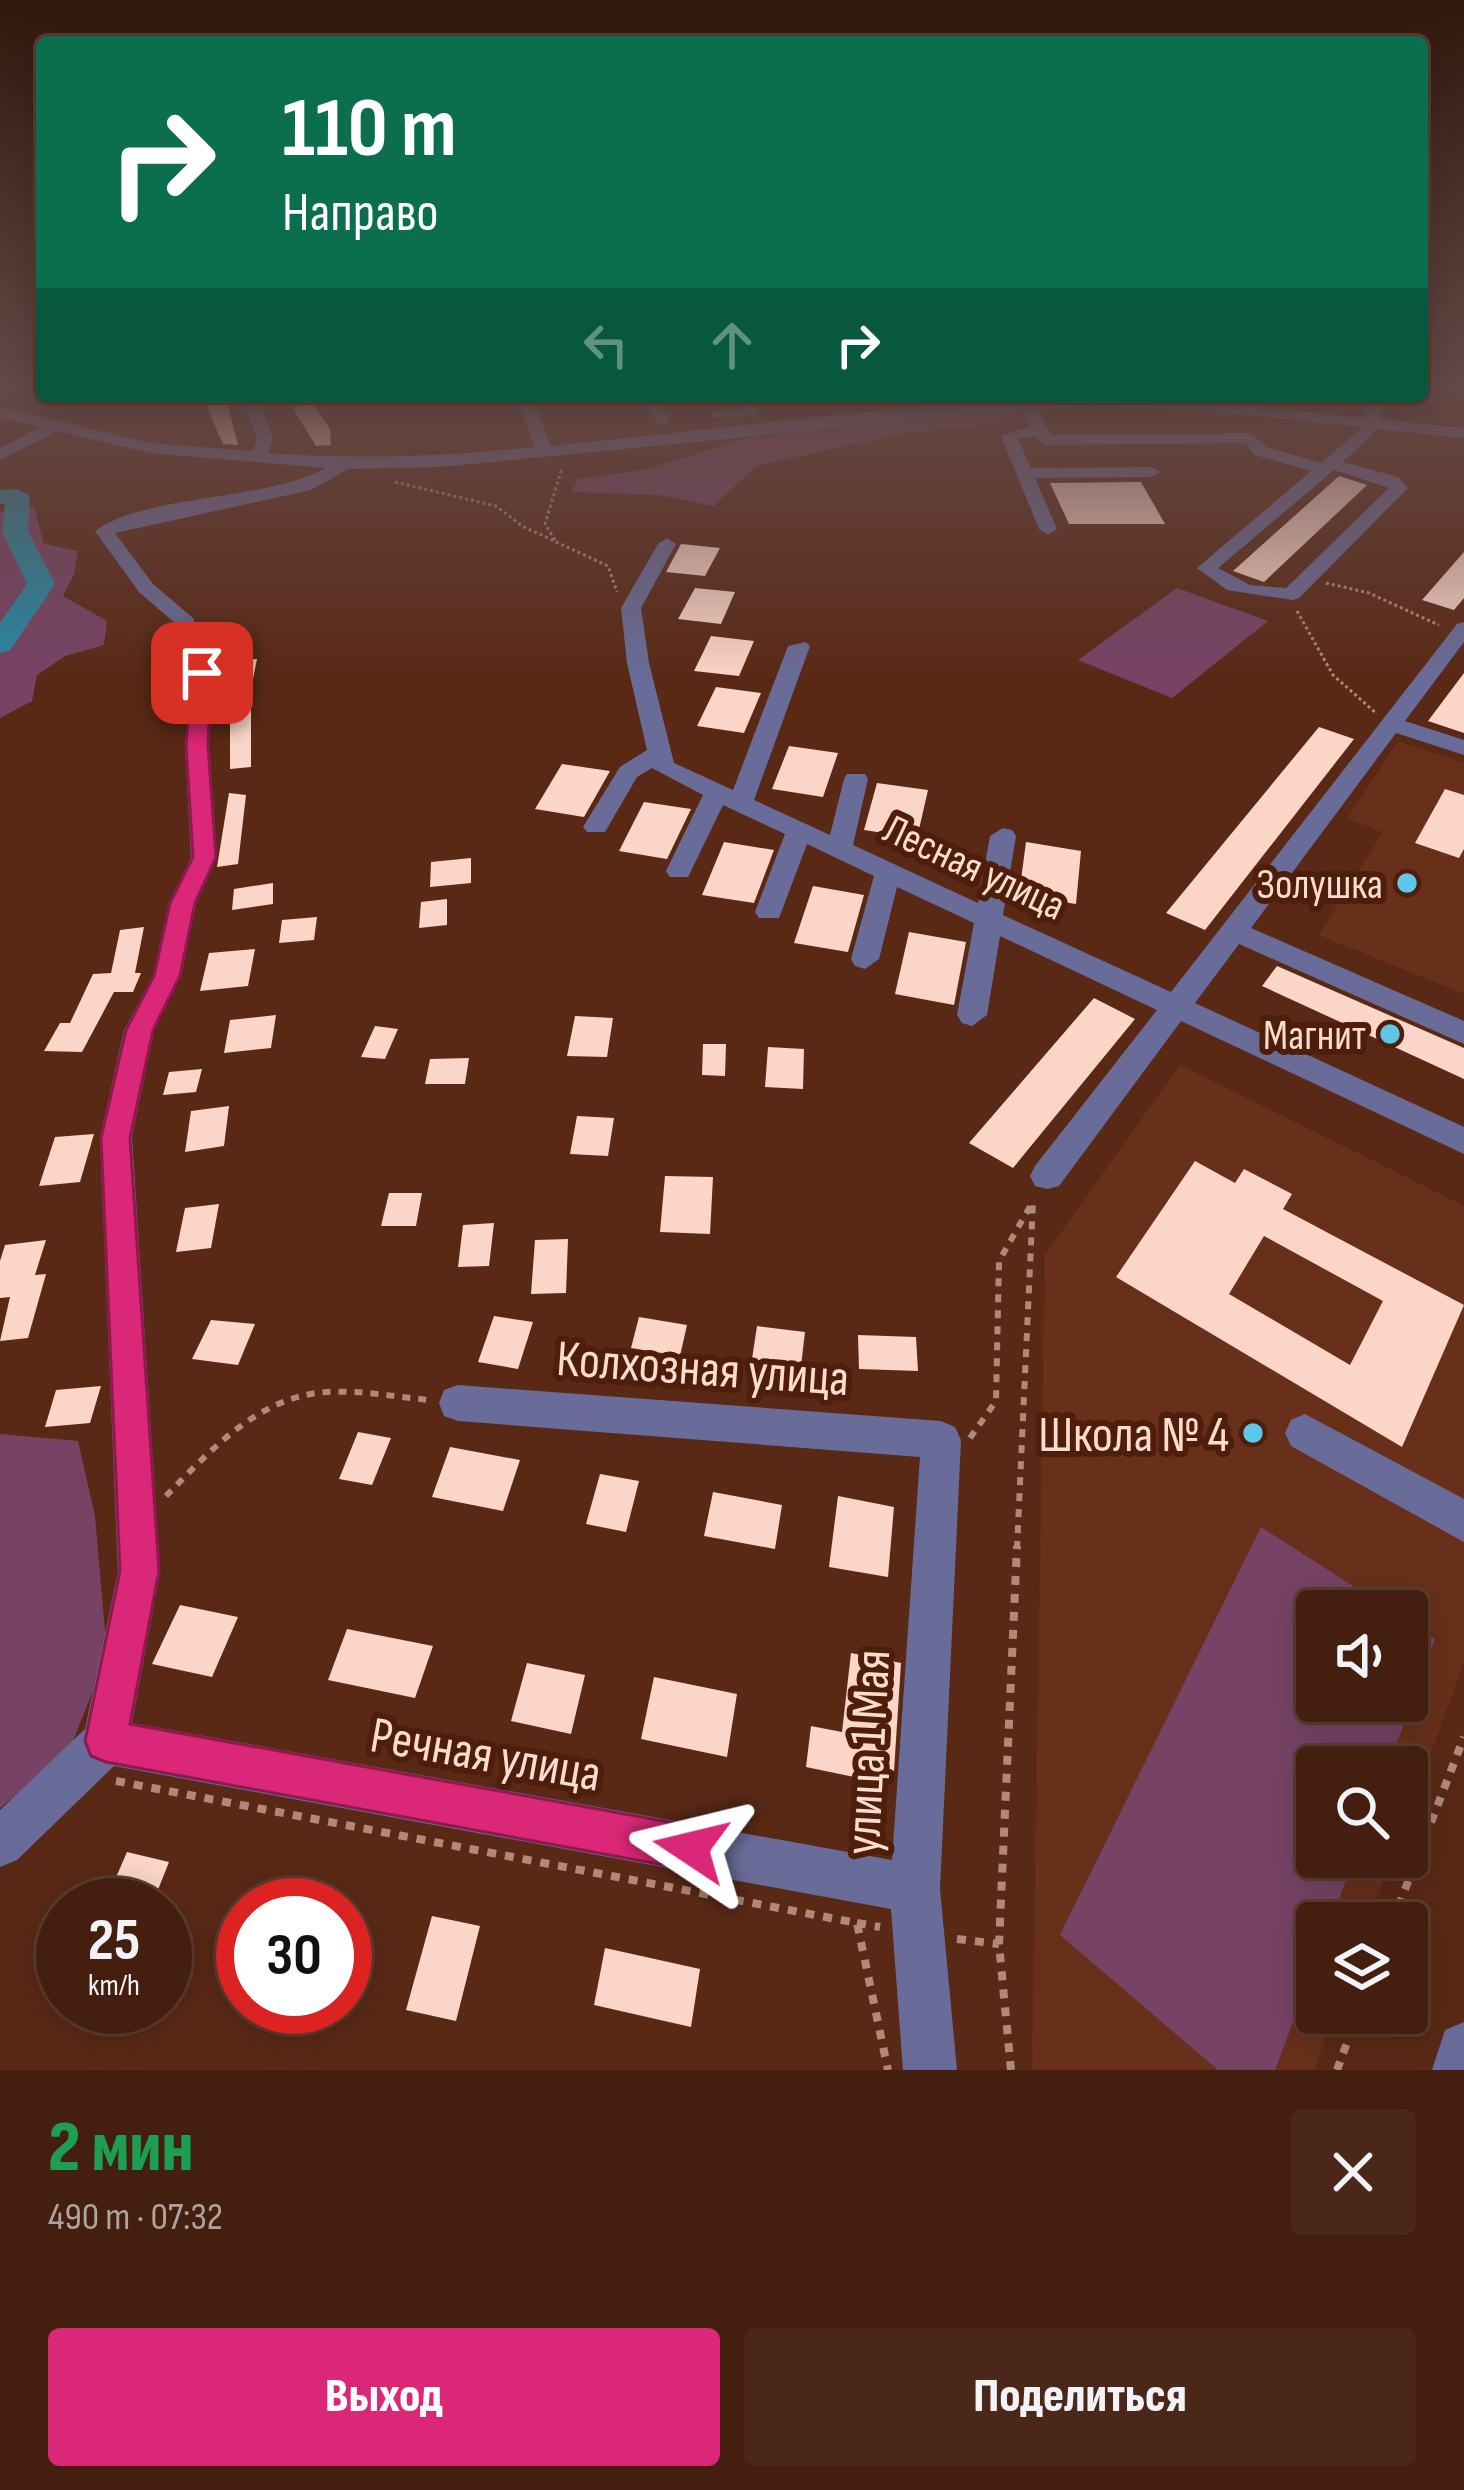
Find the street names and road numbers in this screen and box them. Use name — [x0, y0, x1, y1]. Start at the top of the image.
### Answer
street label: Лесная улица — [875, 804, 1073, 932]
street label: Колхозная улица — [555, 1329, 851, 1410]
street label: улица 1 Мая — [833, 1648, 904, 1856]
street label: Речная улица — [366, 1705, 606, 1806]

